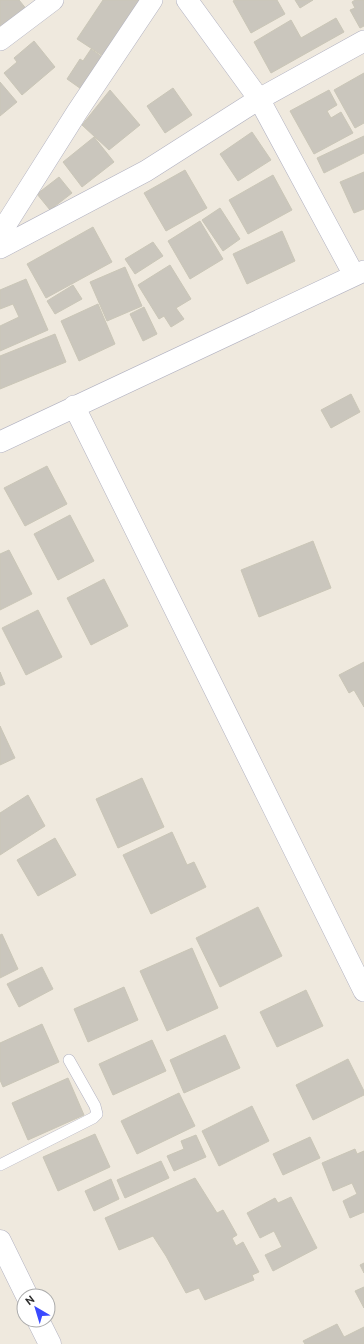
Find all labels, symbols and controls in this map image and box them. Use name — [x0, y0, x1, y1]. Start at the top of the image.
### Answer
north arrow — [16, 1288, 56, 1328]
text: N — [23, 1293, 37, 1307]

